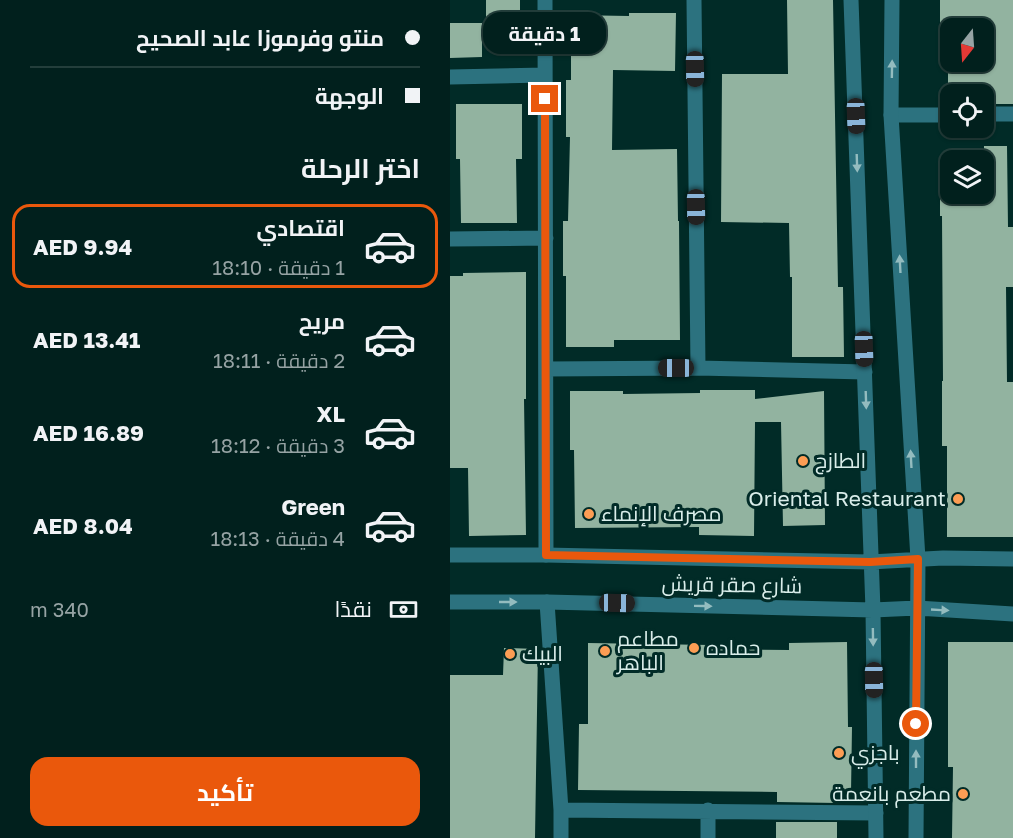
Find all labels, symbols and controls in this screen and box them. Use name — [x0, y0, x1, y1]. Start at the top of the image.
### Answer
callout: 1 دقيقة — [484, 12, 606, 54]
north arrow — [940, 18, 994, 72]
map controls — [940, 18, 994, 204]
text: 1 دقيقة — [509, 21, 580, 45]
text: منتو وفرموزا عابد الصحيح — [136, 24, 384, 51]
car — [686, 51, 704, 87]
one-way arrow — [887, 60, 896, 79]
text: الوجهة — [315, 82, 384, 109]
button: locate — [940, 84, 994, 138]
route end — [531, 85, 558, 112]
car — [846, 98, 866, 134]
button: layers — [940, 150, 994, 204]
text: اختر الرحلة — [301, 152, 420, 184]
one-way arrow — [853, 154, 862, 173]
car — [687, 189, 705, 225]
text: اقتصادي — [256, 214, 345, 241]
icon: car — [363, 219, 417, 273]
text: AED 9.94 — [33, 233, 132, 260]
text: 1 دقيقة · 18:10 — [212, 255, 345, 279]
one-way arrow — [895, 255, 905, 274]
text: مريح — [299, 307, 345, 334]
icon: car — [363, 312, 417, 366]
text: AED 13.41 — [33, 326, 140, 353]
car — [854, 331, 874, 367]
text: 2 دقيقة · 18:11 — [213, 348, 345, 372]
car — [658, 359, 694, 377]
one-way arrow — [861, 391, 870, 410]
text: XL — [317, 400, 345, 427]
icon: car — [363, 405, 417, 459]
text: AED 16.89 — [33, 419, 144, 446]
text: 3 دقيقة · 18:12 — [211, 433, 345, 457]
place label: الطازج — [815, 447, 866, 475]
one-way arrow — [907, 449, 916, 468]
marker: الطازج — [796, 454, 810, 468]
place label: Oriental Restaurant — [748, 485, 946, 511]
marker: Oriental Restaurant — [951, 492, 965, 506]
text: Green — [281, 493, 345, 520]
icon: car — [363, 498, 417, 552]
place label: مصرف الإنماء — [601, 500, 722, 527]
marker: مصرف الإنماء — [582, 507, 596, 521]
text: AED 8.04 — [33, 512, 133, 539]
text: 4 دقيقة · 18:13 — [210, 526, 345, 550]
street label: شارع صقر قريش — [661, 570, 803, 600]
icon: cash — [387, 593, 420, 626]
car — [599, 594, 635, 612]
text: نقدًا — [334, 595, 372, 622]
text: 340 m — [30, 597, 89, 621]
one-way arrow — [499, 597, 518, 607]
one-way arrow — [694, 601, 713, 610]
one-way arrow — [931, 605, 950, 614]
place label: مطاعم الباهر — [616, 625, 679, 675]
one-way arrow — [868, 628, 878, 647]
place label: حماده — [706, 634, 760, 660]
place label: البيك — [522, 640, 563, 666]
marker: حماده — [687, 641, 701, 655]
marker: مطاعم الباهر — [598, 644, 612, 658]
marker: البيك — [503, 647, 517, 661]
car — [865, 662, 883, 698]
route start — [902, 710, 929, 737]
place label: باجزي — [851, 739, 900, 769]
marker: باجزي — [832, 746, 846, 760]
one-way arrow — [911, 749, 921, 768]
button: تأكيد — [30, 757, 420, 826]
place label: مطعم بانعمة — [832, 780, 951, 808]
marker: مطعم بانعمة — [956, 787, 970, 801]

